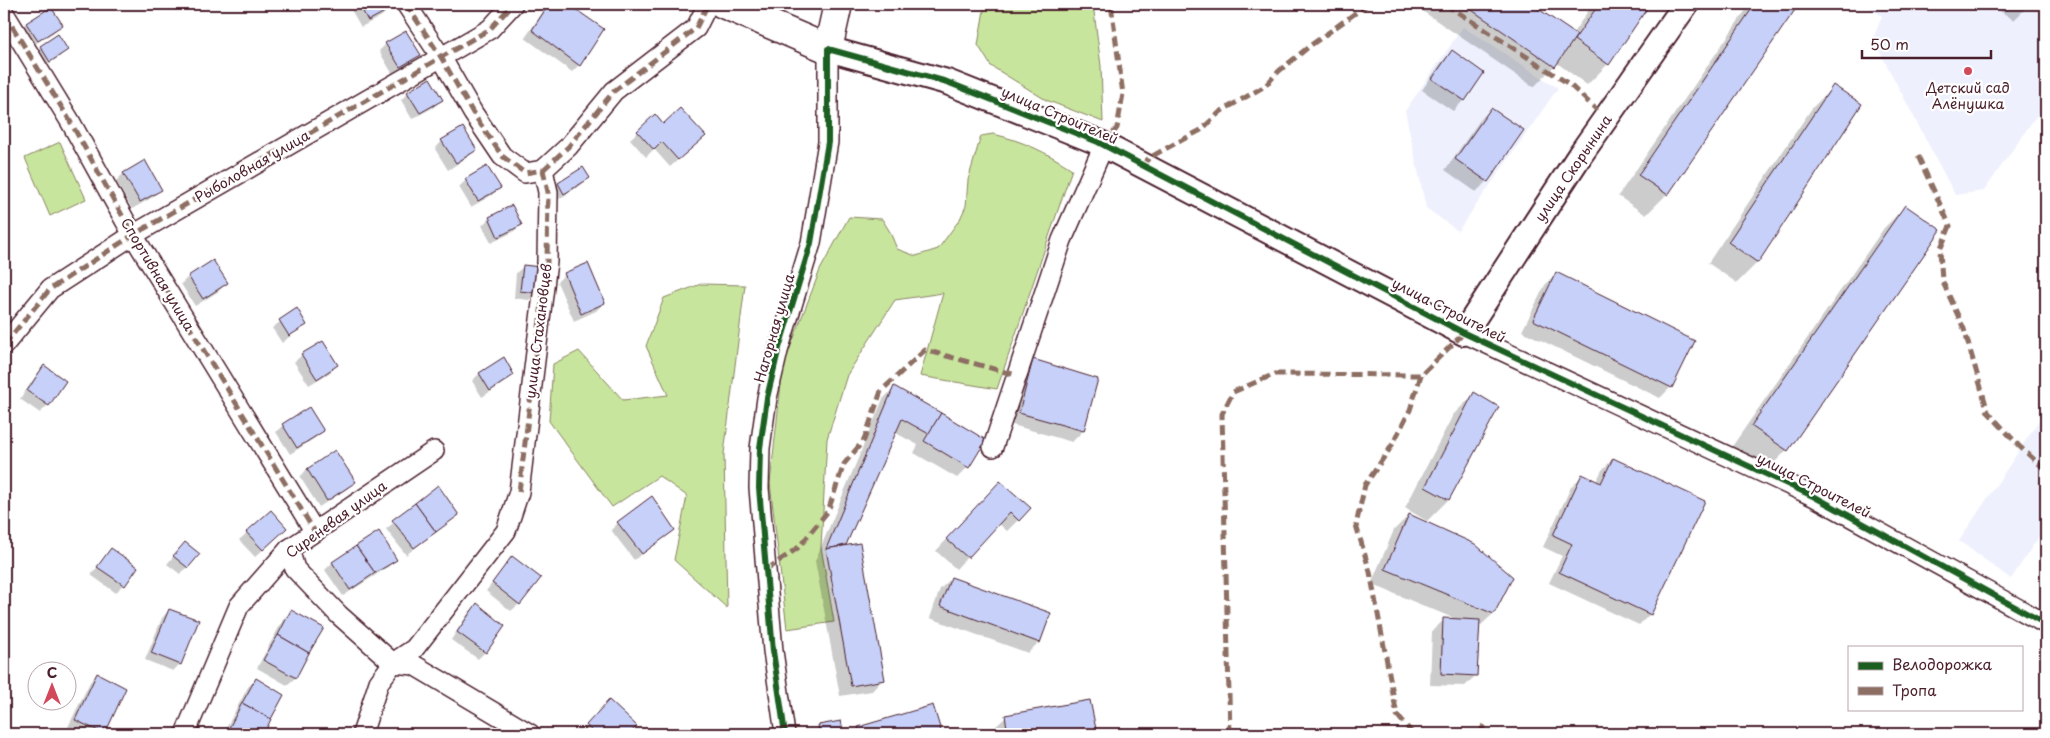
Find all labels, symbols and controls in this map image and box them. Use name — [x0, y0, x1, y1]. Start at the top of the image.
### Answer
scale bar — [1862, 28, 1991, 60]
text: 50 m — [1870, 32, 1909, 55]
marker: Детский сад Алёнушка — [1962, 65, 1974, 77]
place label: Детский сад Алёнушка — [1925, 77, 2010, 114]
street label: улица Строителей — [998, 81, 1122, 149]
street label: улица Скорынина — [1529, 110, 1617, 226]
street label: Рыболовная улица — [191, 124, 314, 208]
street label: Спортивная улица — [116, 213, 200, 335]
street label: улица Стахановцев — [519, 262, 557, 400]
street label: Нагорная улица — [748, 271, 800, 385]
street label: улица Строителей — [1388, 272, 1510, 348]
street label: улица Строителей — [1753, 447, 1875, 523]
street label: Сиреневая улица — [281, 475, 391, 563]
legend — [1848, 646, 2022, 710]
text: Велодорожка — [1892, 652, 1993, 675]
north arrow — [28, 660, 78, 710]
text: С — [47, 662, 57, 683]
text: Тропа — [1892, 678, 1937, 701]

